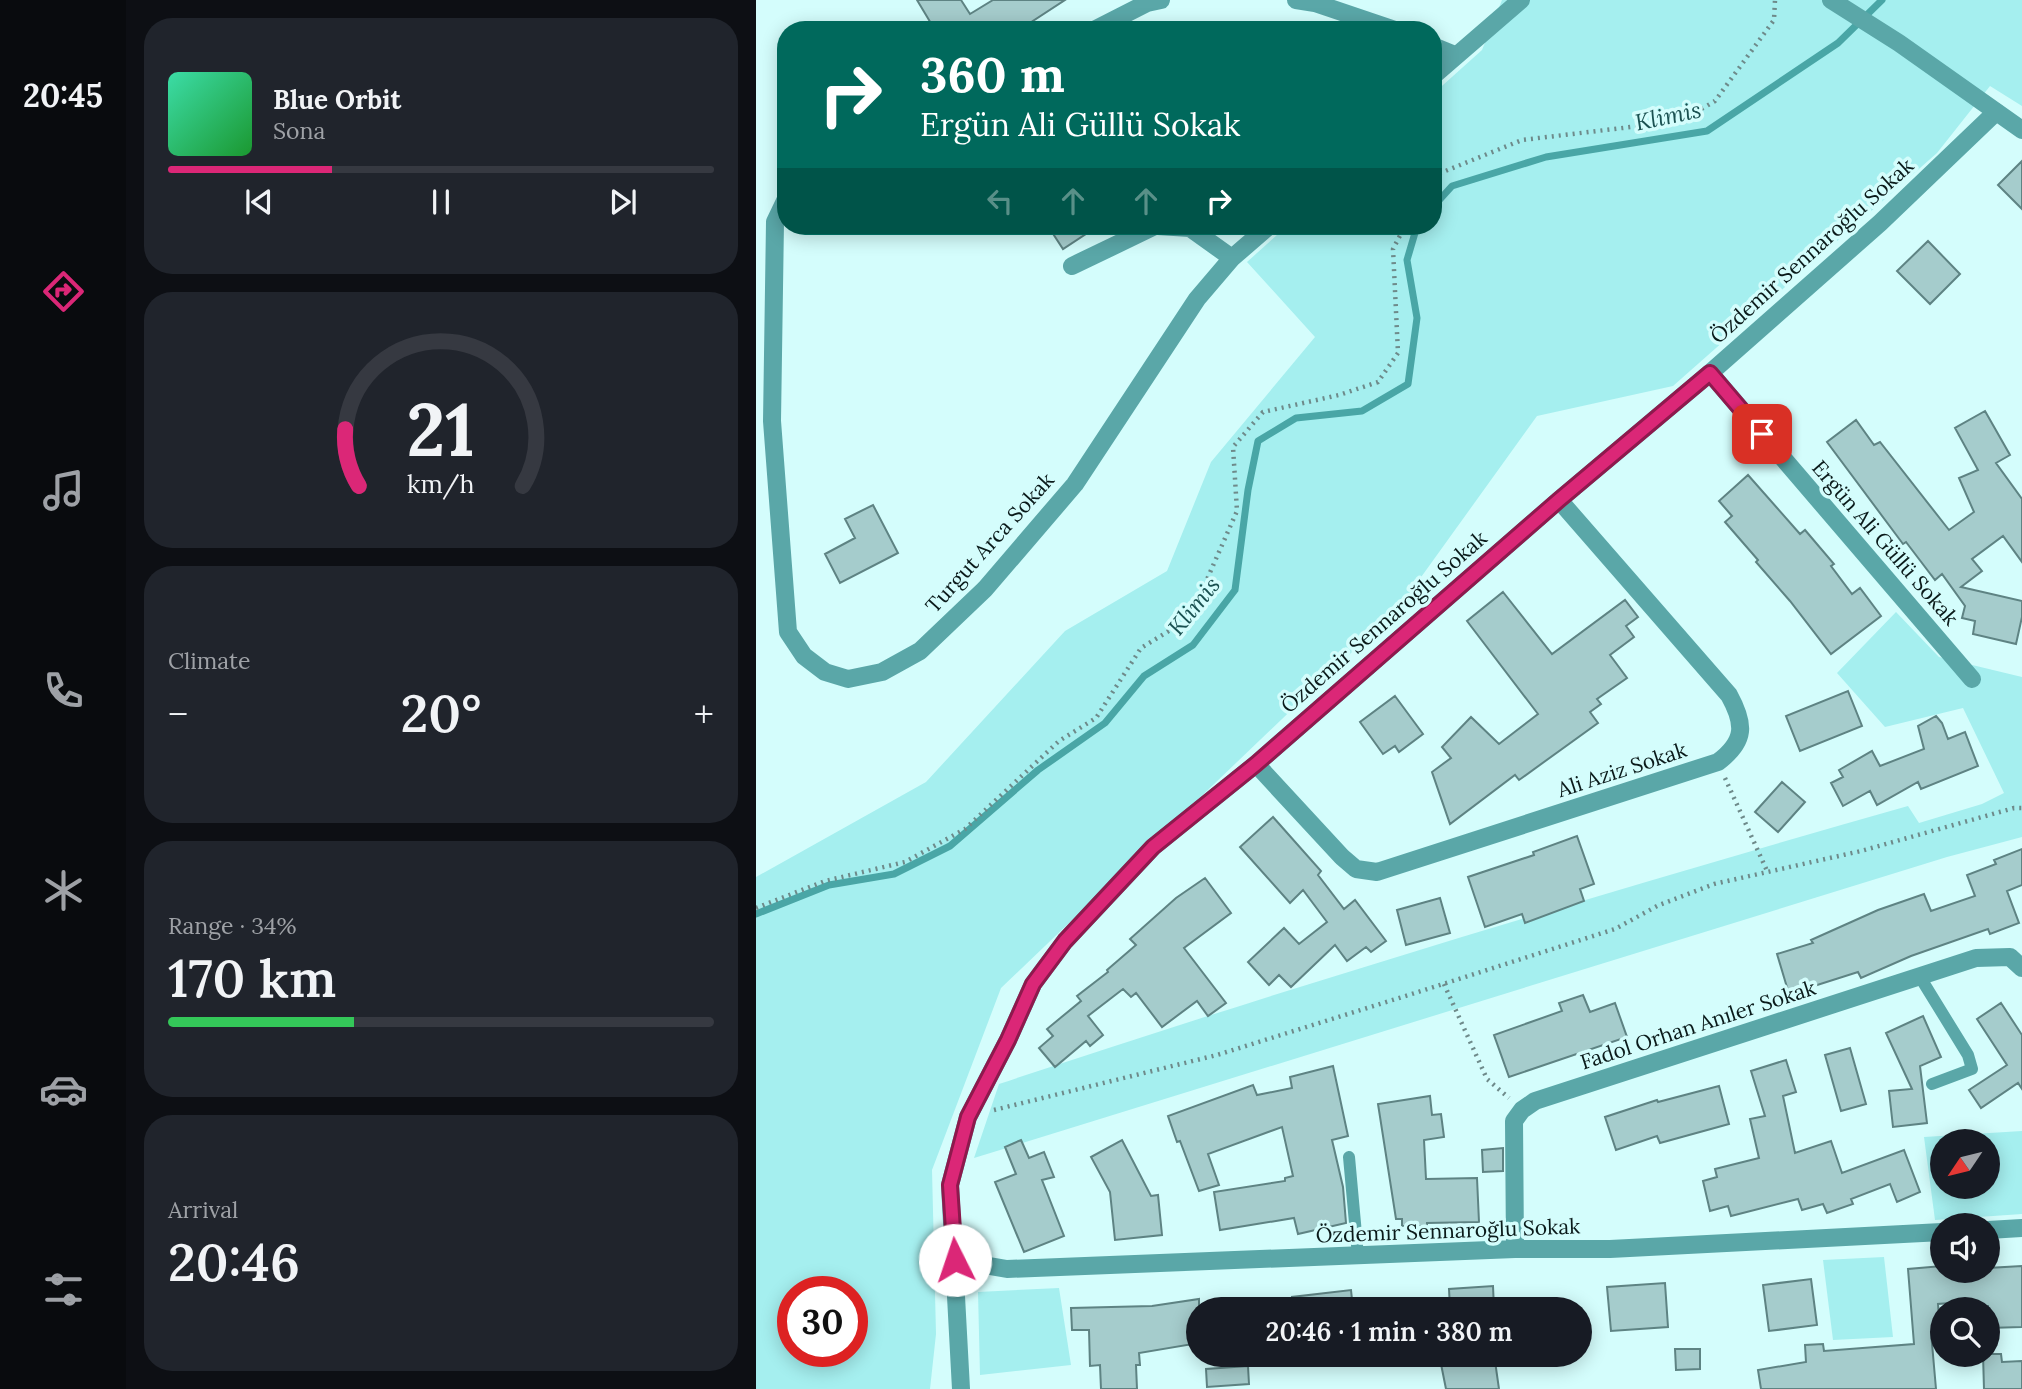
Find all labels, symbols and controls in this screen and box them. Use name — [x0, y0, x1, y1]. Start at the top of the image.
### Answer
text: 360 m — [920, 43, 1065, 105]
icon: right — [805, 49, 896, 140]
text: 20:45 — [23, 75, 103, 116]
text: Blue Orbit — [273, 83, 401, 116]
water label: Klimis — [1632, 94, 1704, 137]
text: Ergün Ali Güllü Sokak — [920, 104, 1241, 145]
text: Sona — [273, 116, 325, 145]
street label: Özdemir Sennaroğlu Sokak — [1704, 152, 1920, 349]
icon: left — [981, 182, 1019, 220]
icon: ahead — [1054, 182, 1092, 220]
icon: ahead — [1127, 182, 1165, 220]
icon: right — [1200, 182, 1238, 220]
icon: previous — [240, 183, 278, 221]
icon: pause — [422, 183, 460, 221]
icon: next — [604, 183, 642, 221]
icon: directions — [39, 267, 88, 316]
text: 21 — [407, 384, 475, 477]
pin — [1732, 404, 1792, 464]
icon: arrive — [1743, 415, 1781, 453]
street label: Ergün Ali Güllü Sokak — [1806, 454, 1965, 631]
icon: music — [39, 466, 88, 515]
street label: Turgut Arca Sokak — [919, 466, 1060, 618]
text: km/h — [407, 468, 475, 500]
street label: Özdemir Sennaroğlu Sokak — [1275, 524, 1493, 719]
water label: Klimis — [1161, 571, 1226, 641]
text: Climate — [168, 646, 250, 675]
icon: phone — [39, 666, 88, 715]
text: 20° — [401, 680, 481, 746]
text: − — [168, 690, 188, 738]
text: + — [694, 690, 714, 738]
street label: Ali Aziz Sokak — [1553, 736, 1691, 803]
icon: climate — [39, 866, 88, 915]
text: Range · 34% — [168, 911, 296, 940]
text: 170 km — [168, 945, 336, 1011]
street label: Fadol Orhan Anıler Sokak — [1577, 973, 1820, 1075]
icon: car — [39, 1065, 88, 1114]
north arrow — [1930, 1129, 2000, 1199]
map controls — [1930, 1129, 2000, 1367]
text: Arrival — [168, 1195, 238, 1224]
street label: Özdemir Sennaroğlu Sokak — [1315, 1212, 1581, 1249]
button: sound — [1930, 1213, 2000, 1283]
position arrow — [918, 1223, 992, 1297]
text: 20:46 — [168, 1229, 300, 1295]
icon: filters — [39, 1265, 88, 1314]
speed limit sign: 30 — [777, 1276, 868, 1367]
button: search — [1930, 1297, 2000, 1367]
text: 20:46 · 1 min · 380 m — [1266, 1315, 1512, 1348]

